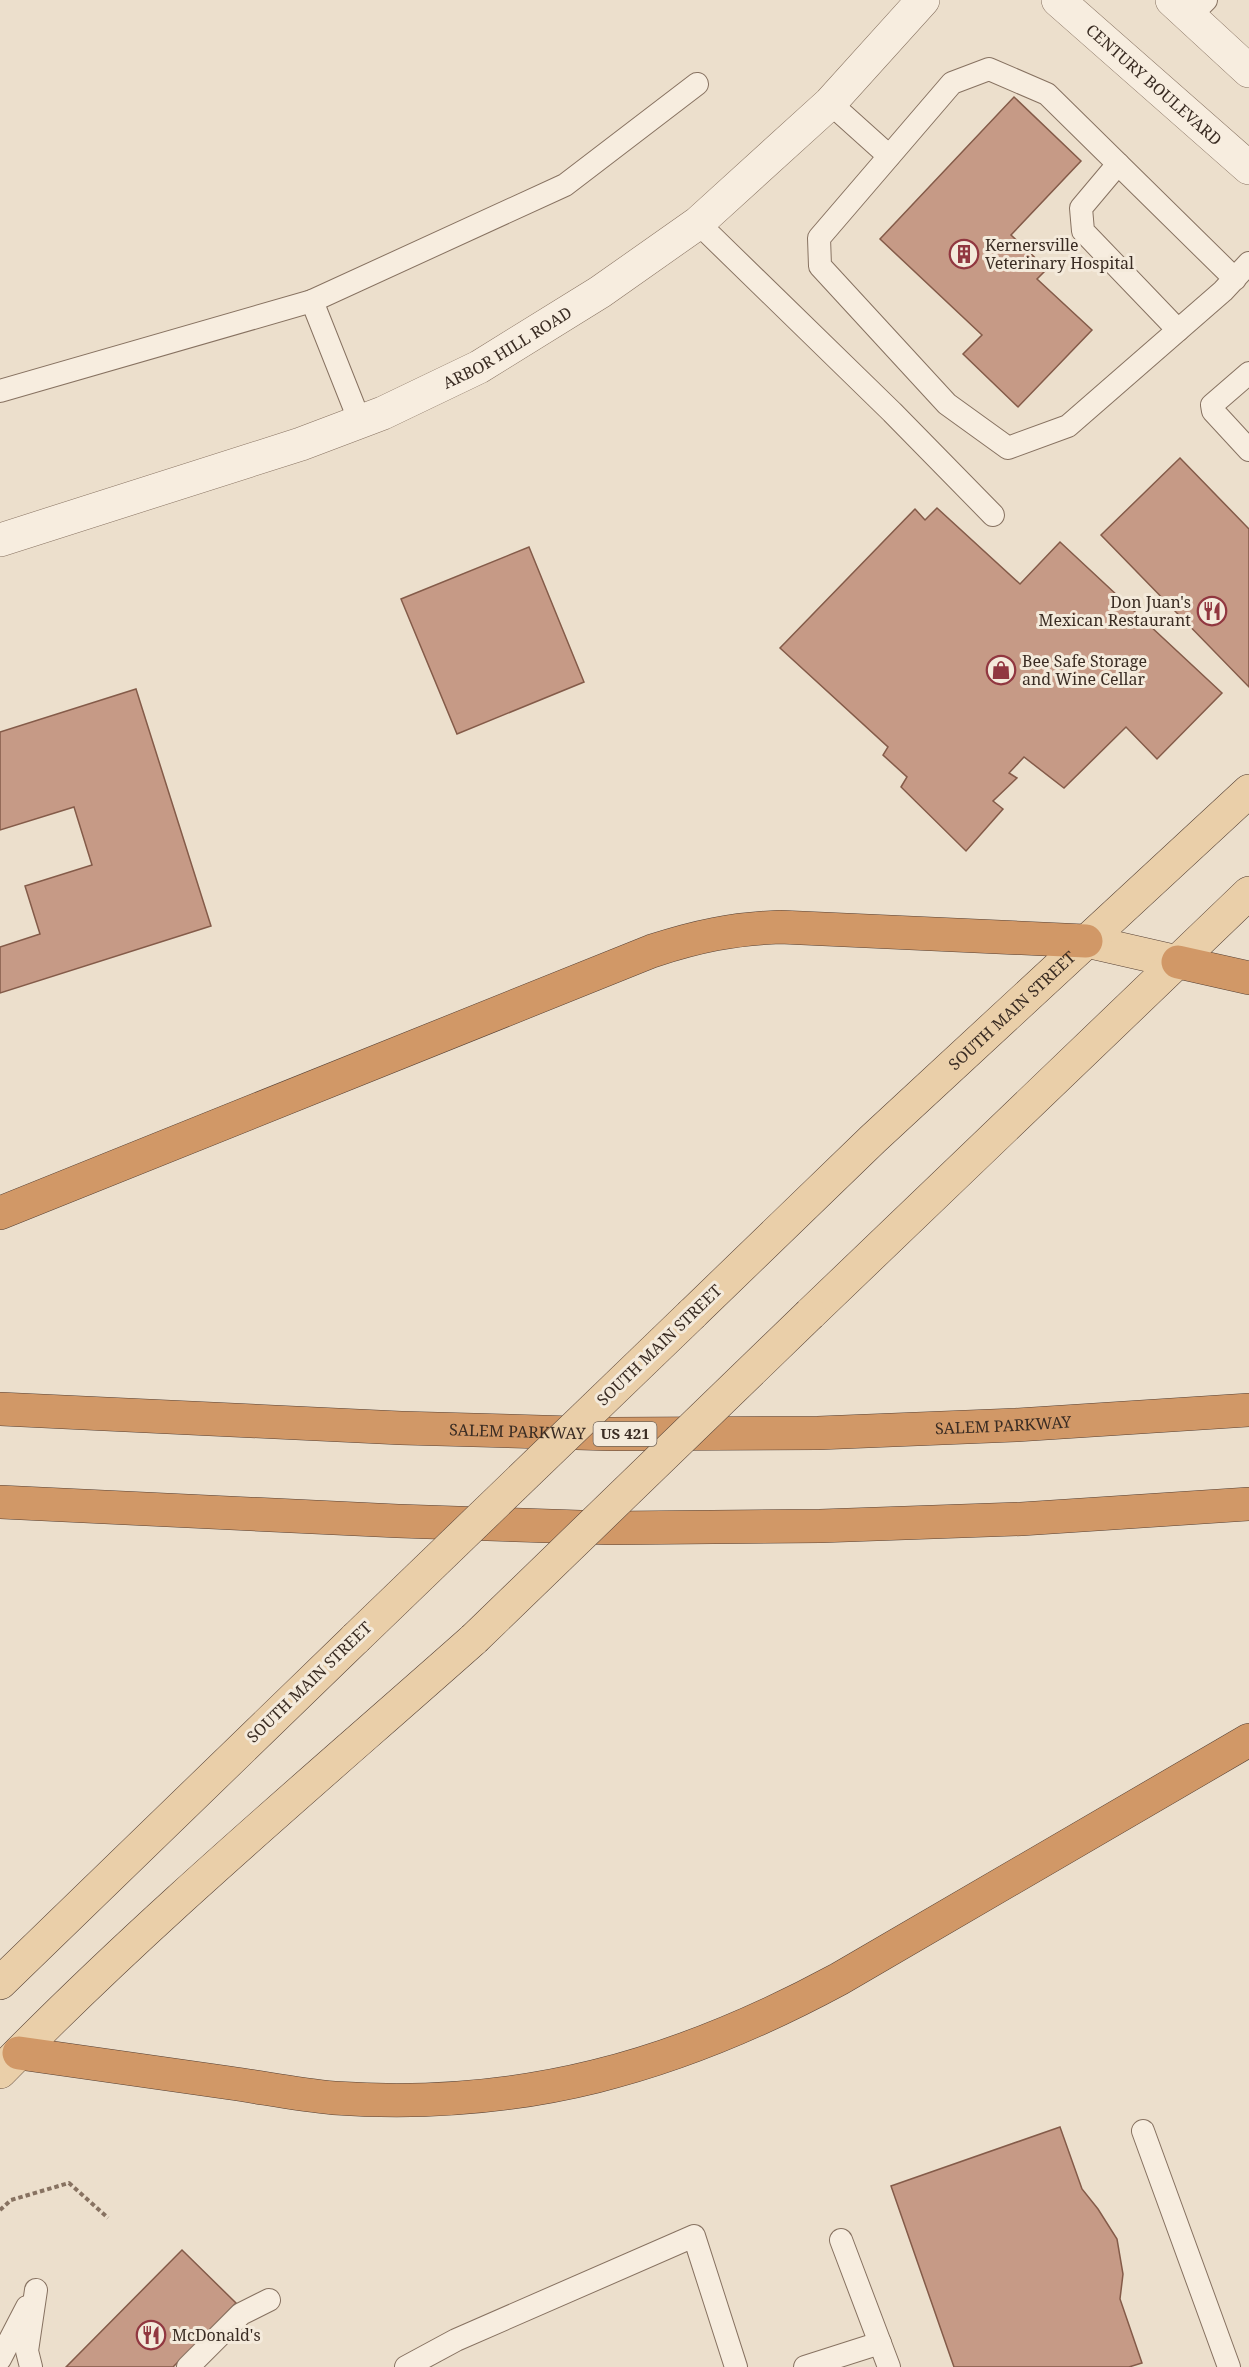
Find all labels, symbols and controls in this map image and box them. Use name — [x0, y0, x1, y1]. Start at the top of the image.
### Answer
street label: CENTURY BOULEVARD — [1082, 19, 1227, 150]
place label: Kernersville Veterinary Hospital — [985, 234, 1134, 274]
building icon: Kernersville Veterinary Hospital — [948, 238, 980, 270]
street label: ARBOR HILL ROAD — [439, 301, 576, 394]
place label: Don Juan's Mexican Restaurant — [1038, 591, 1191, 631]
restaurant icon: Don Juan's Mexican Restaurant — [1196, 595, 1228, 627]
place label: Bee Safe Storage and Wine Cellar — [1022, 650, 1147, 690]
shop icon: Bee Safe Storage and Wine Cellar — [985, 654, 1017, 686]
street label: SOUTH MAIN STREET — [944, 946, 1080, 1075]
street label: SOUTH MAIN STREET — [592, 1279, 726, 1410]
street label: SALEM PARKWAY — [935, 1410, 1073, 1439]
street label: SALEM PARKWAY — [449, 1418, 587, 1444]
road number: US 421 — [594, 1422, 656, 1446]
street label: SOUTH MAIN STREET — [242, 1616, 376, 1747]
restaurant icon: McDonald's — [135, 2319, 167, 2351]
place label: McDonald's — [172, 2324, 261, 2346]

